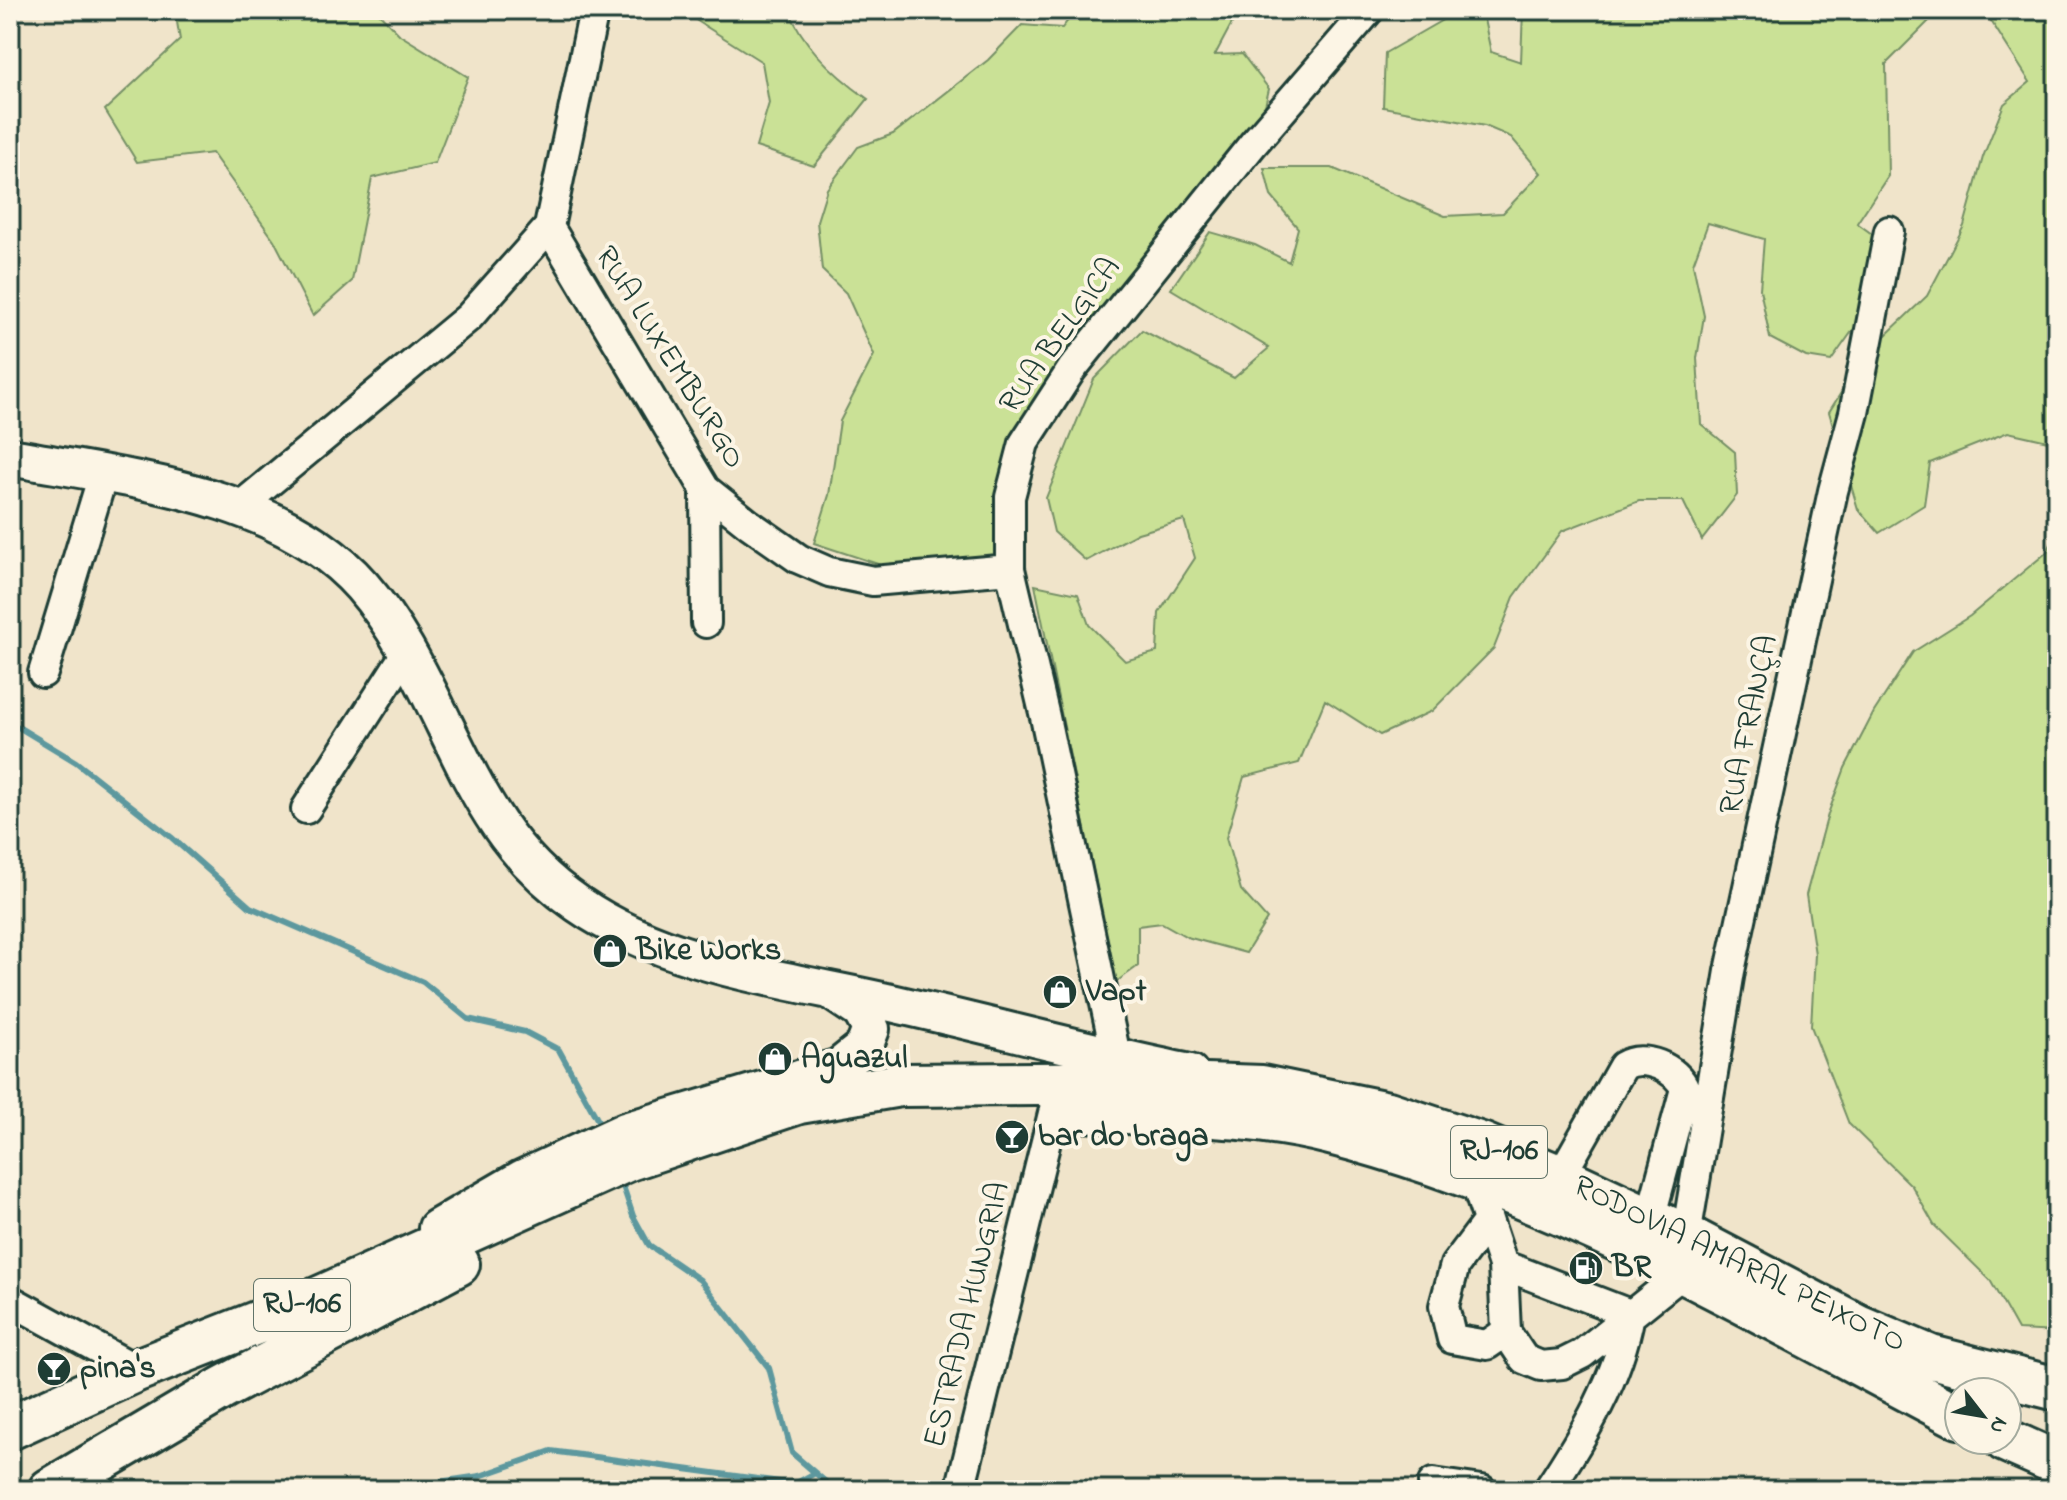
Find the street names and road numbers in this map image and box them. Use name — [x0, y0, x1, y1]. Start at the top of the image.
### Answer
street label: RUA LUXEMBURGO — [582, 237, 756, 479]
street label: RUA BELGICA — [988, 248, 1134, 424]
street label: RUA FRANÇA — [1708, 631, 1792, 819]
road number: RJ-106 — [1451, 1126, 1547, 1178]
street label: RODOVIA AMARAL PEIXOTO — [1565, 1164, 1913, 1366]
street label: ESTRADA HUNGRIA — [912, 1177, 1024, 1453]
road number: RJ-106 — [254, 1279, 350, 1331]

